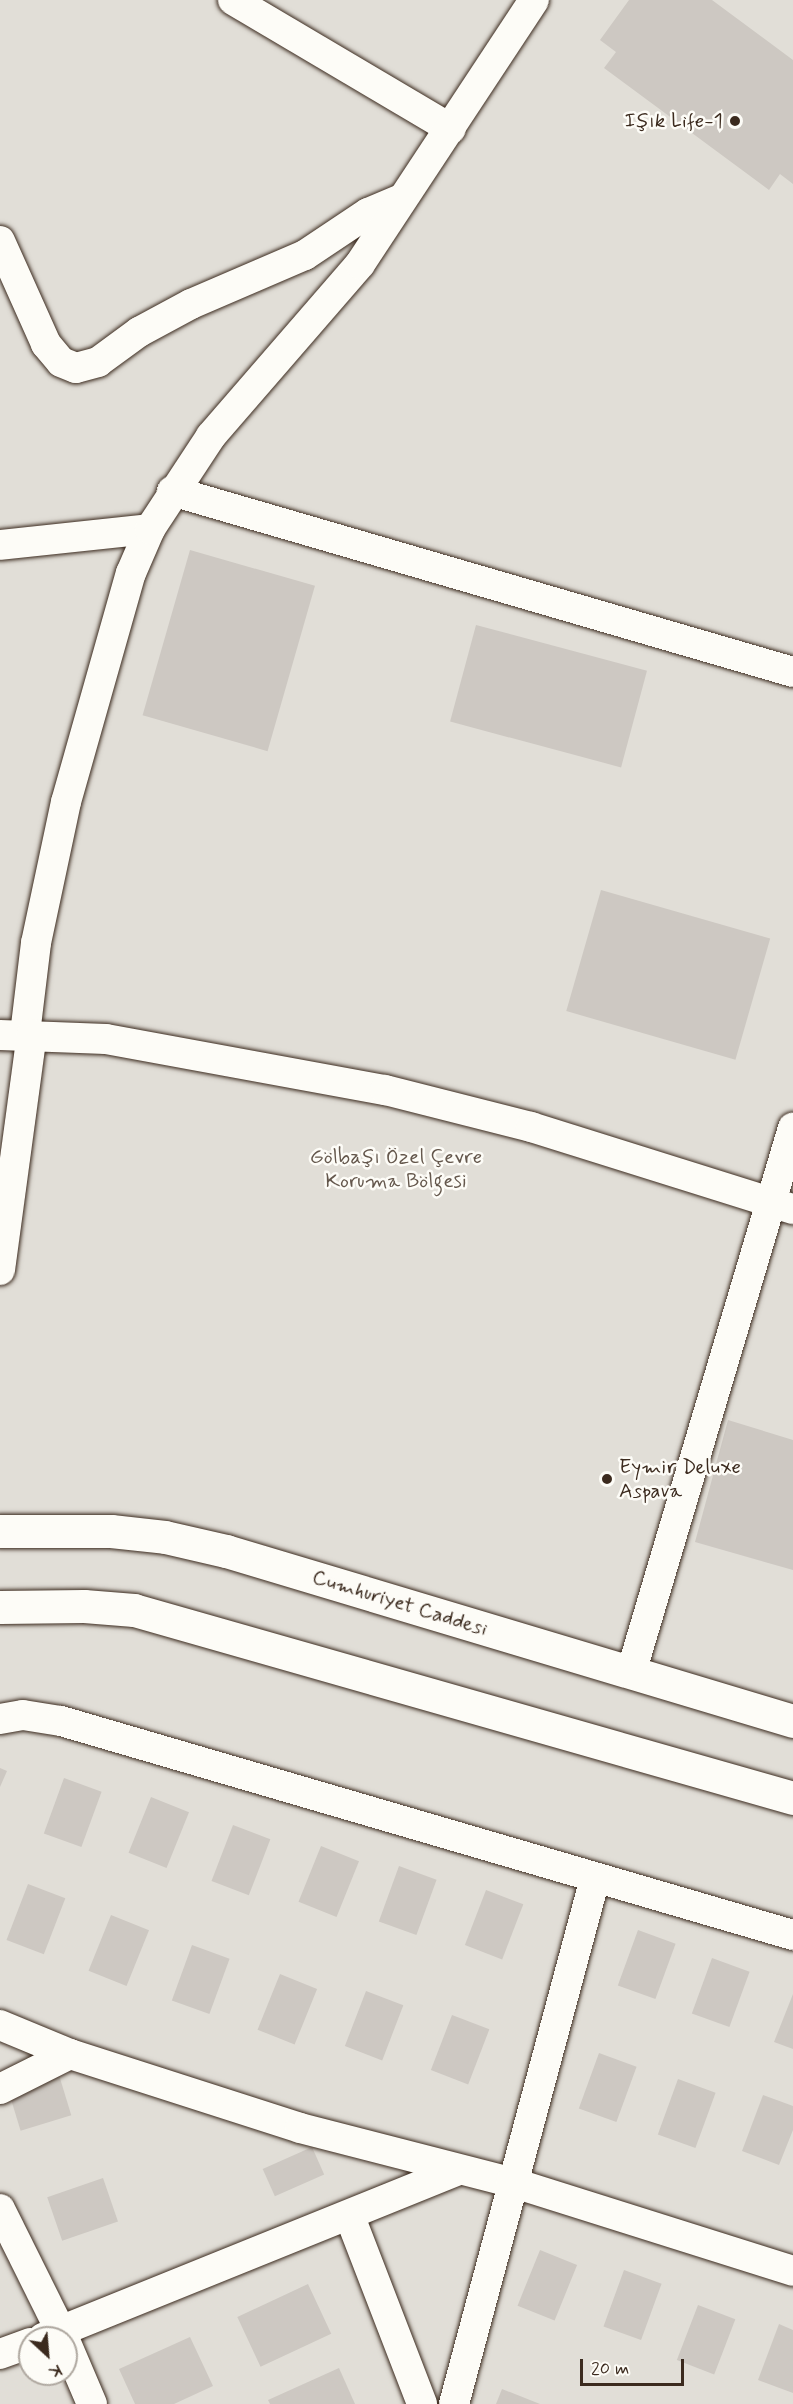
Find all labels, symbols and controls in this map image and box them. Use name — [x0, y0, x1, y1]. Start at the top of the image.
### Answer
place label: Işık Life-1 — [621, 108, 723, 134]
marker: Işık Life-1 — [728, 114, 742, 128]
park label: Gölbaşı Özel Çevre Koruma Bölgesi — [310, 1144, 482, 1194]
place label: Eymir Deluxe Aspava — [619, 1454, 740, 1504]
marker: Eymir Deluxe Aspava — [600, 1472, 614, 1486]
street label: Cumhuriyet Caddesi — [309, 1564, 491, 1642]
north arrow — [18, 2326, 78, 2386]
scale bar — [583, 2347, 686, 2385]
text: 20 m — [591, 2357, 629, 2381]
text: K — [46, 2359, 65, 2383]

